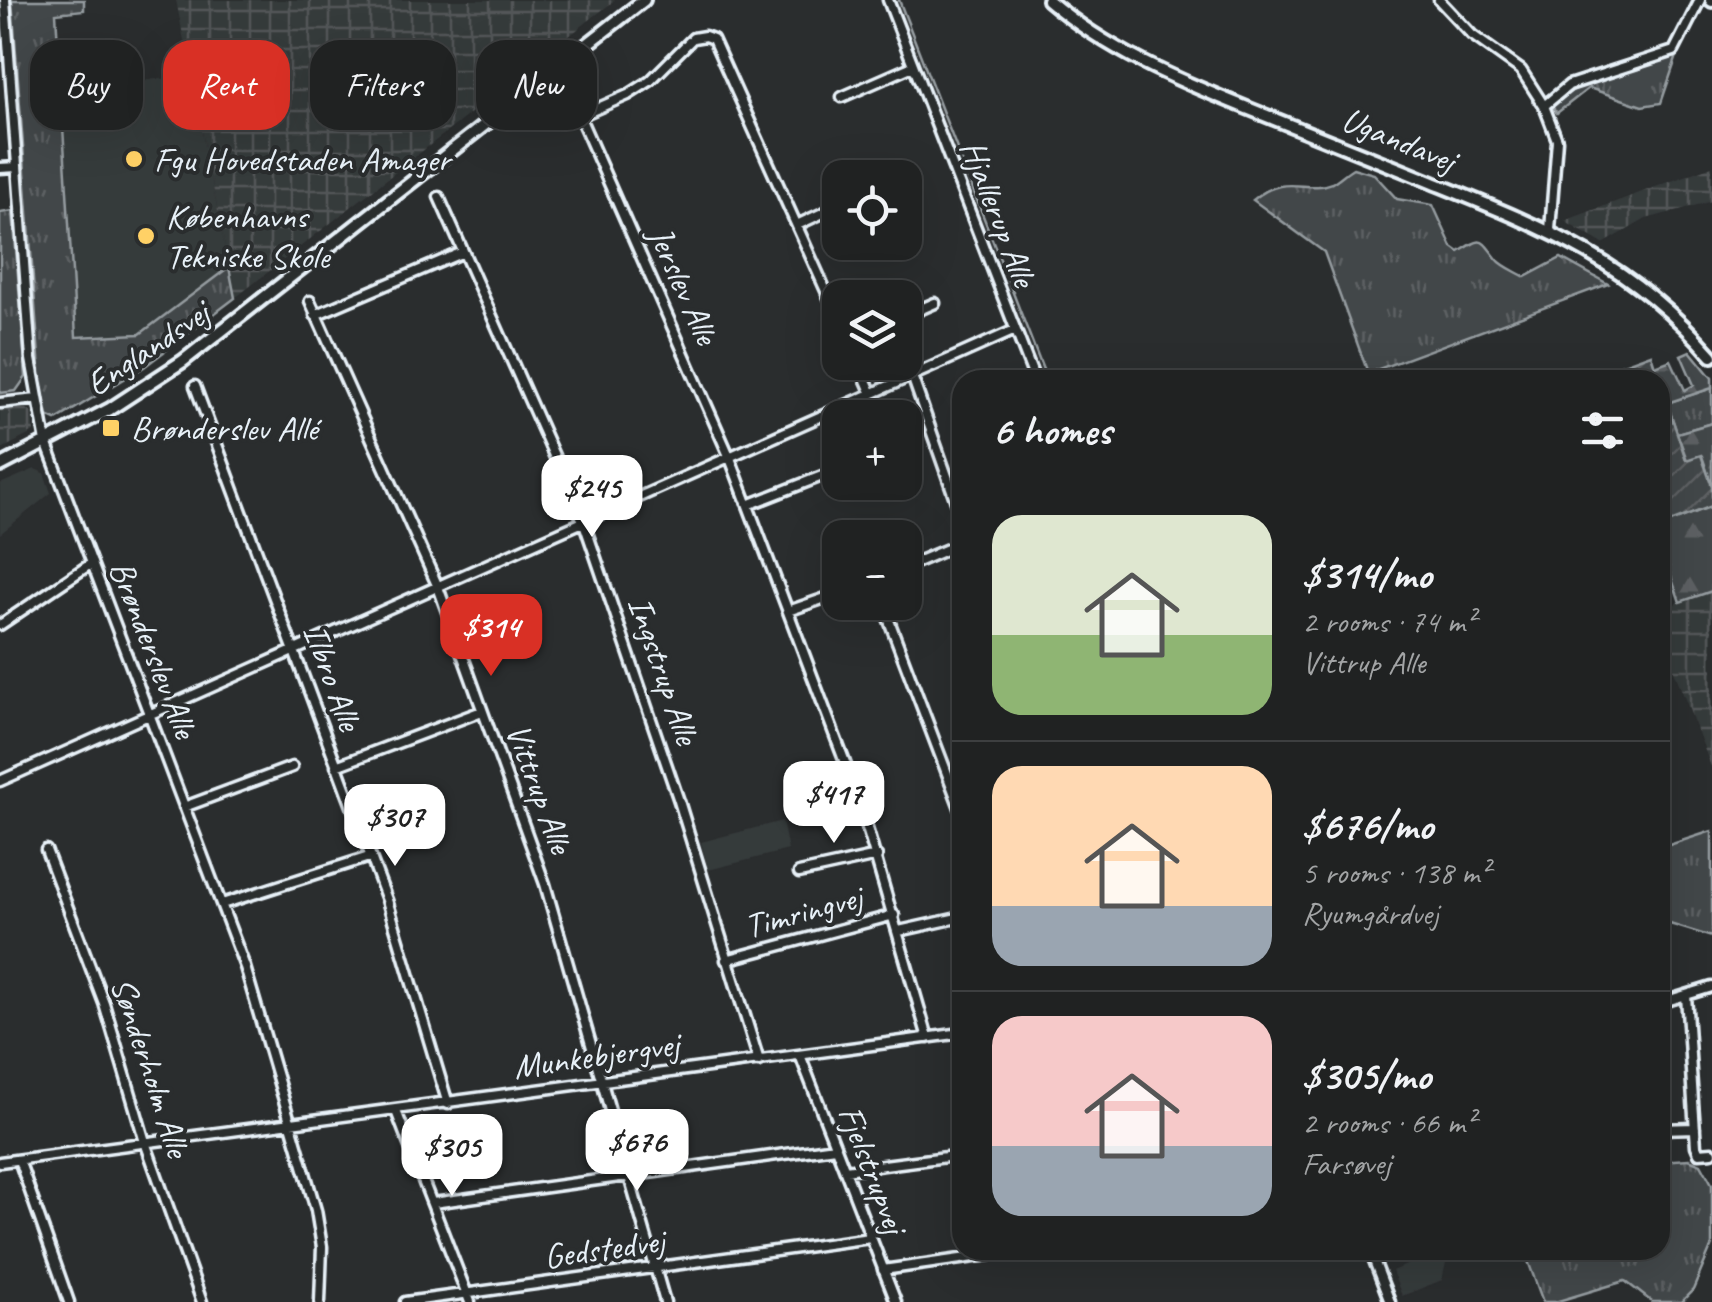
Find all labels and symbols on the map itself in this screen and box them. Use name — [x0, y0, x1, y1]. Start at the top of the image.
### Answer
street label: Ugandavej — [1335, 96, 1467, 184]
street label: Hjallerup Alle — [950, 133, 1048, 296]
place label: Fgu Hovedstaden Amager — [154, 137, 454, 182]
marker: Fgu Hovedstaden Amager — [123, 148, 145, 170]
place label: Københavns Tekniske Skole — [166, 194, 332, 279]
street label: Jerslev Alle — [637, 217, 730, 354]
marker: Københavns Tekniske Skole — [135, 225, 157, 247]
street label: Englandsvej — [77, 288, 222, 406]
place label: Brønderslev Allé — [131, 406, 323, 451]
marker: Brønderslev Allé — [100, 417, 122, 439]
pin: $245 — [533, 455, 651, 540]
street label: Brønderslev Alle — [99, 554, 209, 747]
street label: Ingstrup Alle — [617, 590, 711, 752]
pin: $314 — [432, 594, 550, 679]
street label: Ilbro Alle — [293, 618, 373, 739]
street label: Vittrup Alle — [495, 717, 585, 862]
pin: $417 — [775, 761, 893, 846]
pin: $307 — [336, 784, 454, 869]
street label: Timringvej — [740, 873, 870, 949]
street label: Sønderholm Alle — [100, 972, 202, 1165]
street label: Munkebjergvej — [510, 1021, 686, 1089]
street label: Fjelstrupvej — [828, 1099, 919, 1244]
pin: $676 — [578, 1109, 696, 1194]
pin: $305 — [393, 1114, 511, 1199]
street label: Gedstedvej — [541, 1217, 671, 1279]

